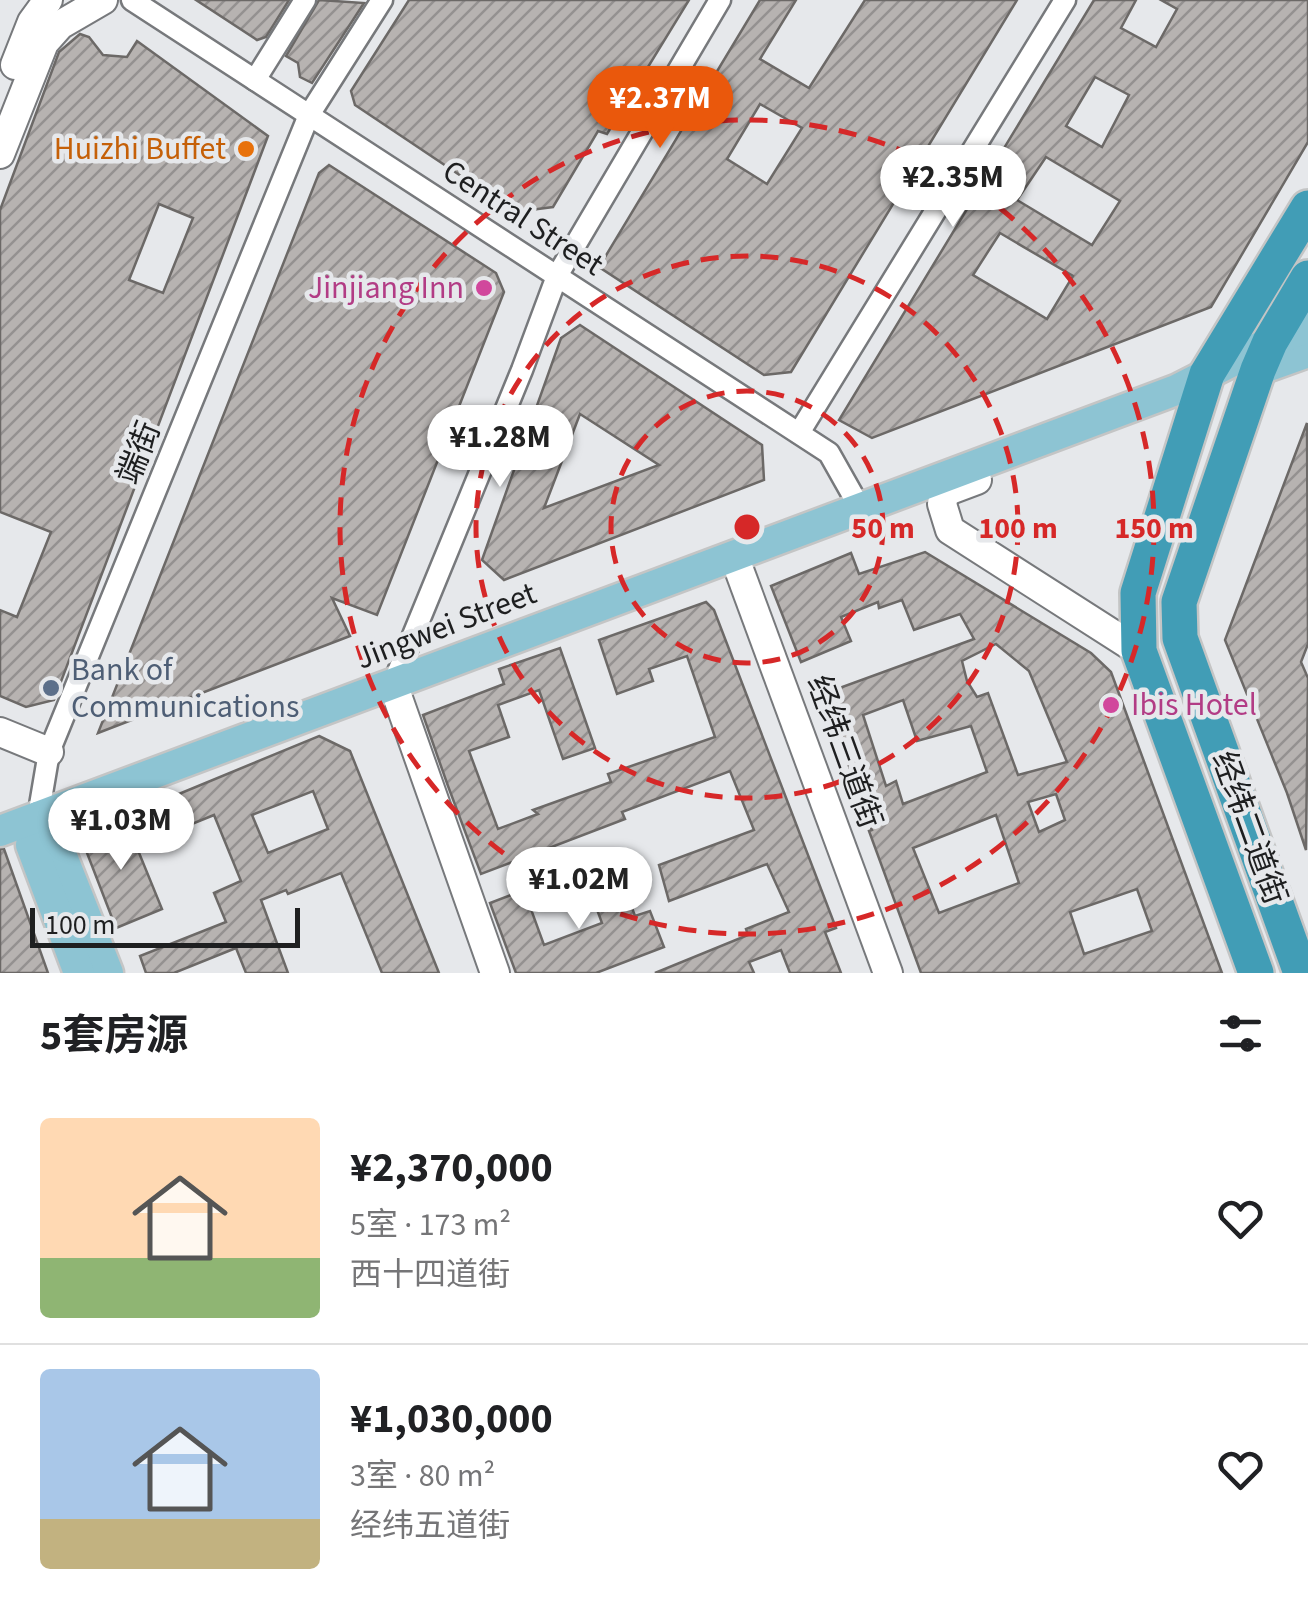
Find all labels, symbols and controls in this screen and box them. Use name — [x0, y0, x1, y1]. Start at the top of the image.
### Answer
pin: ¥2.37M — [579, 66, 741, 151]
text: ¥2.37M — [609, 75, 711, 121]
place label: Huizhi Buffet — [54, 126, 226, 172]
marker: Huizhi Buffet — [235, 138, 257, 160]
pin: ¥2.35M — [872, 145, 1034, 230]
street label: Central Street — [433, 149, 613, 287]
text: ¥2.35M — [902, 154, 1004, 200]
place label: Jinjiang Inn — [308, 265, 464, 311]
marker: Jinjiang Inn — [473, 277, 495, 299]
pin: ¥1.28M — [419, 405, 581, 490]
text: ¥1.28M — [449, 414, 551, 460]
street label: 端街 — [106, 415, 172, 491]
text: 50 m — [851, 507, 915, 550]
text: 100 m — [978, 507, 1058, 550]
text: 150 m — [1114, 507, 1194, 550]
centre of rings — [729, 509, 765, 545]
street label: Jingwei Street — [349, 570, 543, 682]
place label: Bank of Communications — [71, 647, 299, 730]
street label: 经纬三道街 — [795, 669, 893, 835]
marker: Bank of Communications — [40, 677, 62, 699]
place label: Ibis Hotel — [1131, 682, 1257, 728]
marker: Ibis Hotel — [1100, 694, 1122, 716]
street label: 经纬二道街 — [1200, 745, 1298, 911]
pin: ¥1.03M — [40, 788, 202, 873]
text: ¥1.03M — [70, 797, 172, 843]
pin: ¥1.02M — [498, 847, 660, 932]
text: ¥1.02M — [528, 856, 630, 902]
scale bar — [30, 903, 300, 948]
text: 100 m — [45, 905, 116, 945]
text: 5套房源 — [40, 1006, 188, 1066]
icon: filters — [1213, 1006, 1268, 1061]
text: ¥2,370,000 — [350, 1138, 553, 1198]
icon: home — [120, 1158, 240, 1278]
icon: heart — [1213, 1191, 1268, 1246]
text: 5室 · 173 m² — [350, 1202, 511, 1248]
text: 西十四道街 — [350, 1252, 510, 1298]
text: ¥1,030,000 — [350, 1389, 553, 1449]
icon: home — [120, 1409, 240, 1529]
icon: heart — [1213, 1442, 1268, 1497]
text: 3室 · 80 m² — [350, 1453, 495, 1499]
text: 经纬五道街 — [350, 1503, 510, 1549]

